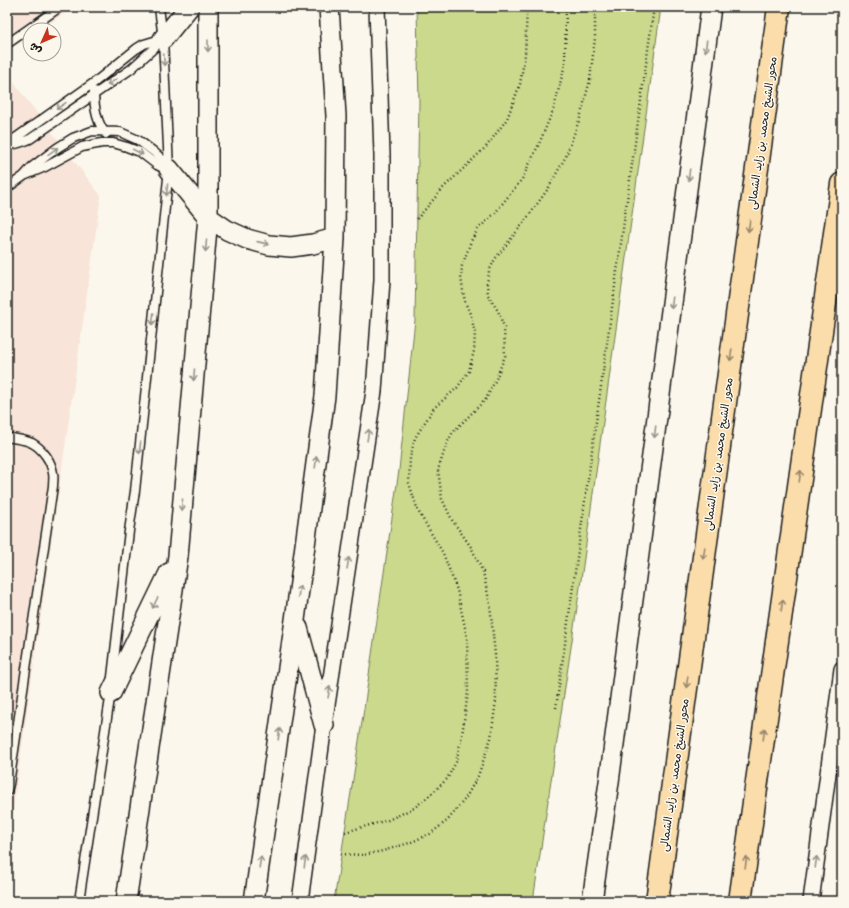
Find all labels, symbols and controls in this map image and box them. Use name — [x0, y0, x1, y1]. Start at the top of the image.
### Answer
north arrow — [22, 22, 62, 62]
one-way arrow — [204, 39, 212, 52]
one-way arrow — [702, 39, 710, 52]
text: ش — [26, 40, 44, 58]
one-way arrow — [160, 53, 168, 66]
street label: محور الشيخ محمد بن زايد الشمالى — [745, 56, 781, 211]
one-way arrow — [107, 78, 118, 86]
one-way arrow — [56, 102, 67, 110]
one-way arrow — [47, 147, 58, 155]
one-way arrow — [132, 148, 144, 156]
one-way arrow — [685, 168, 693, 181]
one-way arrow — [163, 183, 171, 196]
one-way arrow — [745, 219, 753, 232]
one-way arrow — [202, 239, 209, 252]
one-way arrow — [256, 240, 269, 248]
one-way arrow — [669, 297, 676, 310]
one-way arrow — [150, 312, 157, 325]
one-way arrow — [727, 348, 735, 361]
one-way arrow — [190, 368, 198, 381]
street label: محور الشيخ محمد بن زايد الشمالى — [701, 377, 737, 532]
one-way arrow — [652, 425, 659, 438]
one-way arrow — [364, 429, 372, 442]
one-way arrow — [136, 441, 144, 454]
one-way arrow — [312, 456, 320, 469]
one-way arrow — [797, 470, 804, 483]
one-way arrow — [179, 498, 186, 511]
one-way arrow — [700, 546, 708, 559]
one-way arrow — [344, 557, 352, 570]
one-way arrow — [295, 585, 303, 598]
one-way arrow — [151, 597, 158, 609]
one-way arrow — [778, 599, 786, 612]
one-way arrow — [683, 675, 691, 688]
one-way arrow — [325, 686, 333, 699]
street label: محور الشيخ محمد بن زايد الشمالى — [657, 698, 693, 853]
one-way arrow — [275, 728, 283, 741]
one-way arrow — [760, 728, 768, 741]
one-way arrow — [256, 856, 264, 869]
one-way arrow — [301, 856, 309, 869]
one-way arrow — [742, 856, 750, 869]
one-way arrow — [813, 856, 820, 869]

